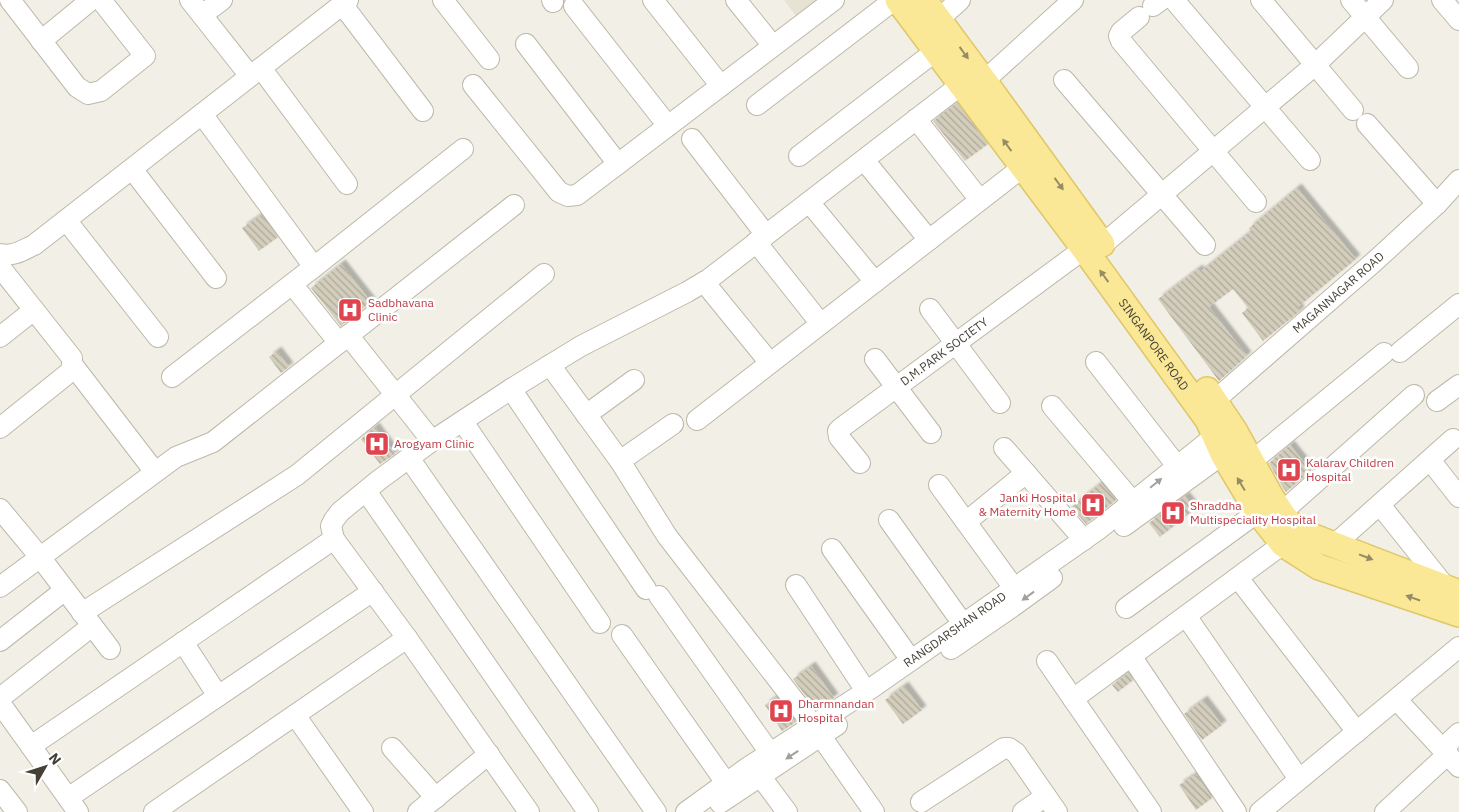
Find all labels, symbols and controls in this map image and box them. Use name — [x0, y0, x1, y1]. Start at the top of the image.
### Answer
one-way arrow — [958, 46, 969, 59]
one-way arrow — [1002, 139, 1012, 152]
one-way arrow — [1054, 178, 1064, 191]
street label: MAGANNAGAR ROAD — [1289, 249, 1387, 336]
one-way arrow — [1099, 269, 1109, 283]
place label: Sadbhavana Clinic — [368, 295, 434, 324]
street label: SINGANPORE ROAD — [1116, 295, 1192, 393]
hospital icon: Sadbhavana Clinic — [337, 297, 363, 323]
street label: D.M.PARK SOCIETY — [897, 314, 991, 389]
hospital icon: Arogyam Clinic — [364, 431, 390, 457]
place label: Arogyam Clinic — [394, 436, 474, 451]
place label: Kalarav Children Hospital — [1306, 455, 1394, 484]
hospital icon: Kalarav Children Hospital — [1276, 457, 1302, 483]
one-way arrow — [1237, 477, 1246, 490]
one-way arrow — [1149, 478, 1162, 489]
place label: Janki Hospital & Maternity Home — [978, 490, 1076, 519]
hospital icon: Janki Hospital & Maternity Home — [1080, 492, 1106, 518]
place label: Shraddha Multispeciality Hospital — [1190, 498, 1316, 527]
hospital icon: Shraddha Multispeciality Hospital — [1160, 500, 1186, 526]
one-way arrow — [1359, 554, 1373, 562]
street label: RANGDARSHAN ROAD — [901, 588, 1009, 670]
one-way arrow — [1022, 590, 1035, 601]
one-way arrow — [1405, 594, 1420, 602]
place label: Dharmnandan Hospital — [798, 696, 874, 725]
hospital icon: Dharmnandan Hospital — [768, 698, 794, 724]
north arrow — [20, 742, 70, 792]
text: N — [45, 749, 65, 768]
one-way arrow — [786, 751, 799, 760]

